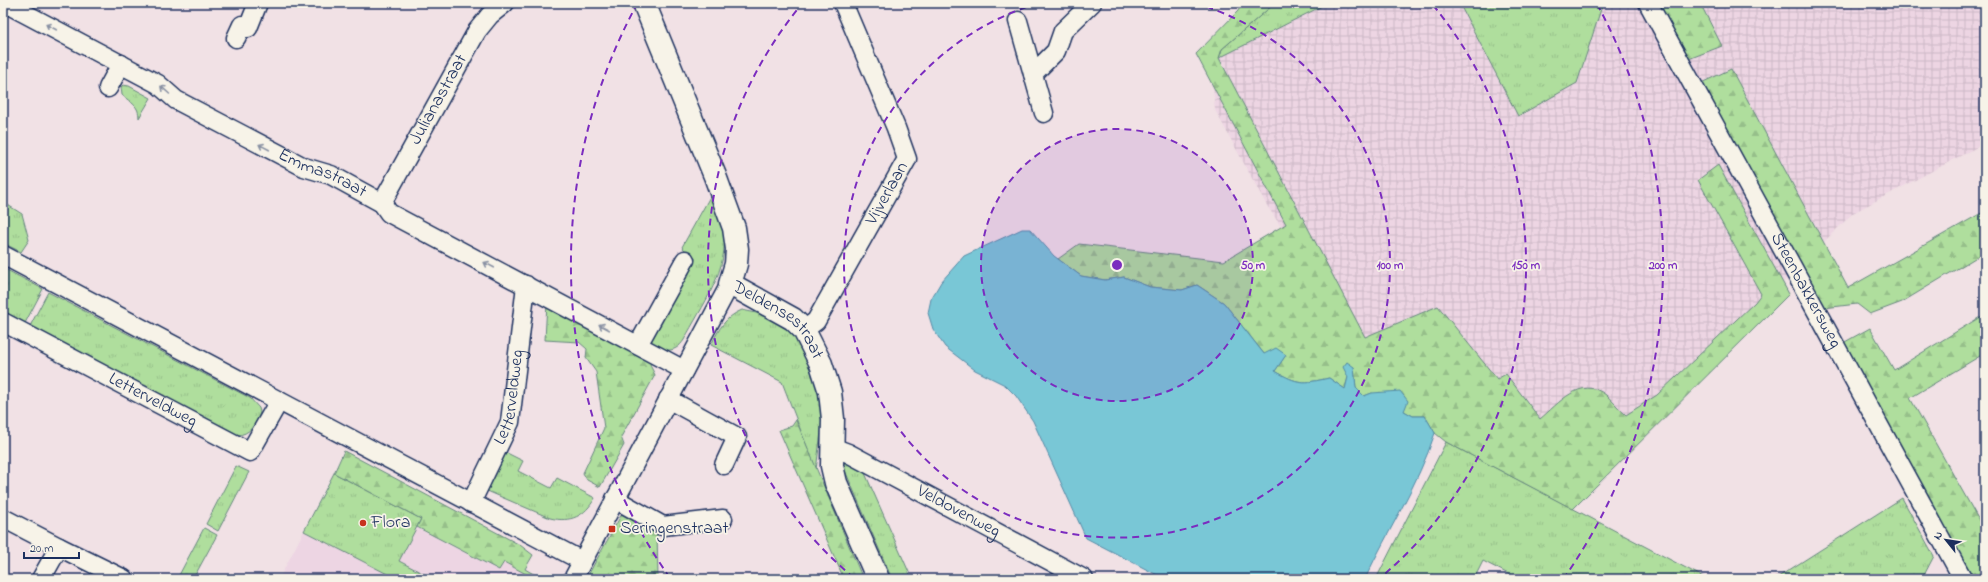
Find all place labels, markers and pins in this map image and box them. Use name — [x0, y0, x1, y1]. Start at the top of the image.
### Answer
centre of rings — [1110, 258, 1124, 272]
place label: Flora — [370, 510, 410, 536]
place label: Seringenstraat — [620, 516, 729, 543]
marker: Flora — [358, 518, 368, 528]
marker: Seringenstraat — [607, 524, 617, 534]

